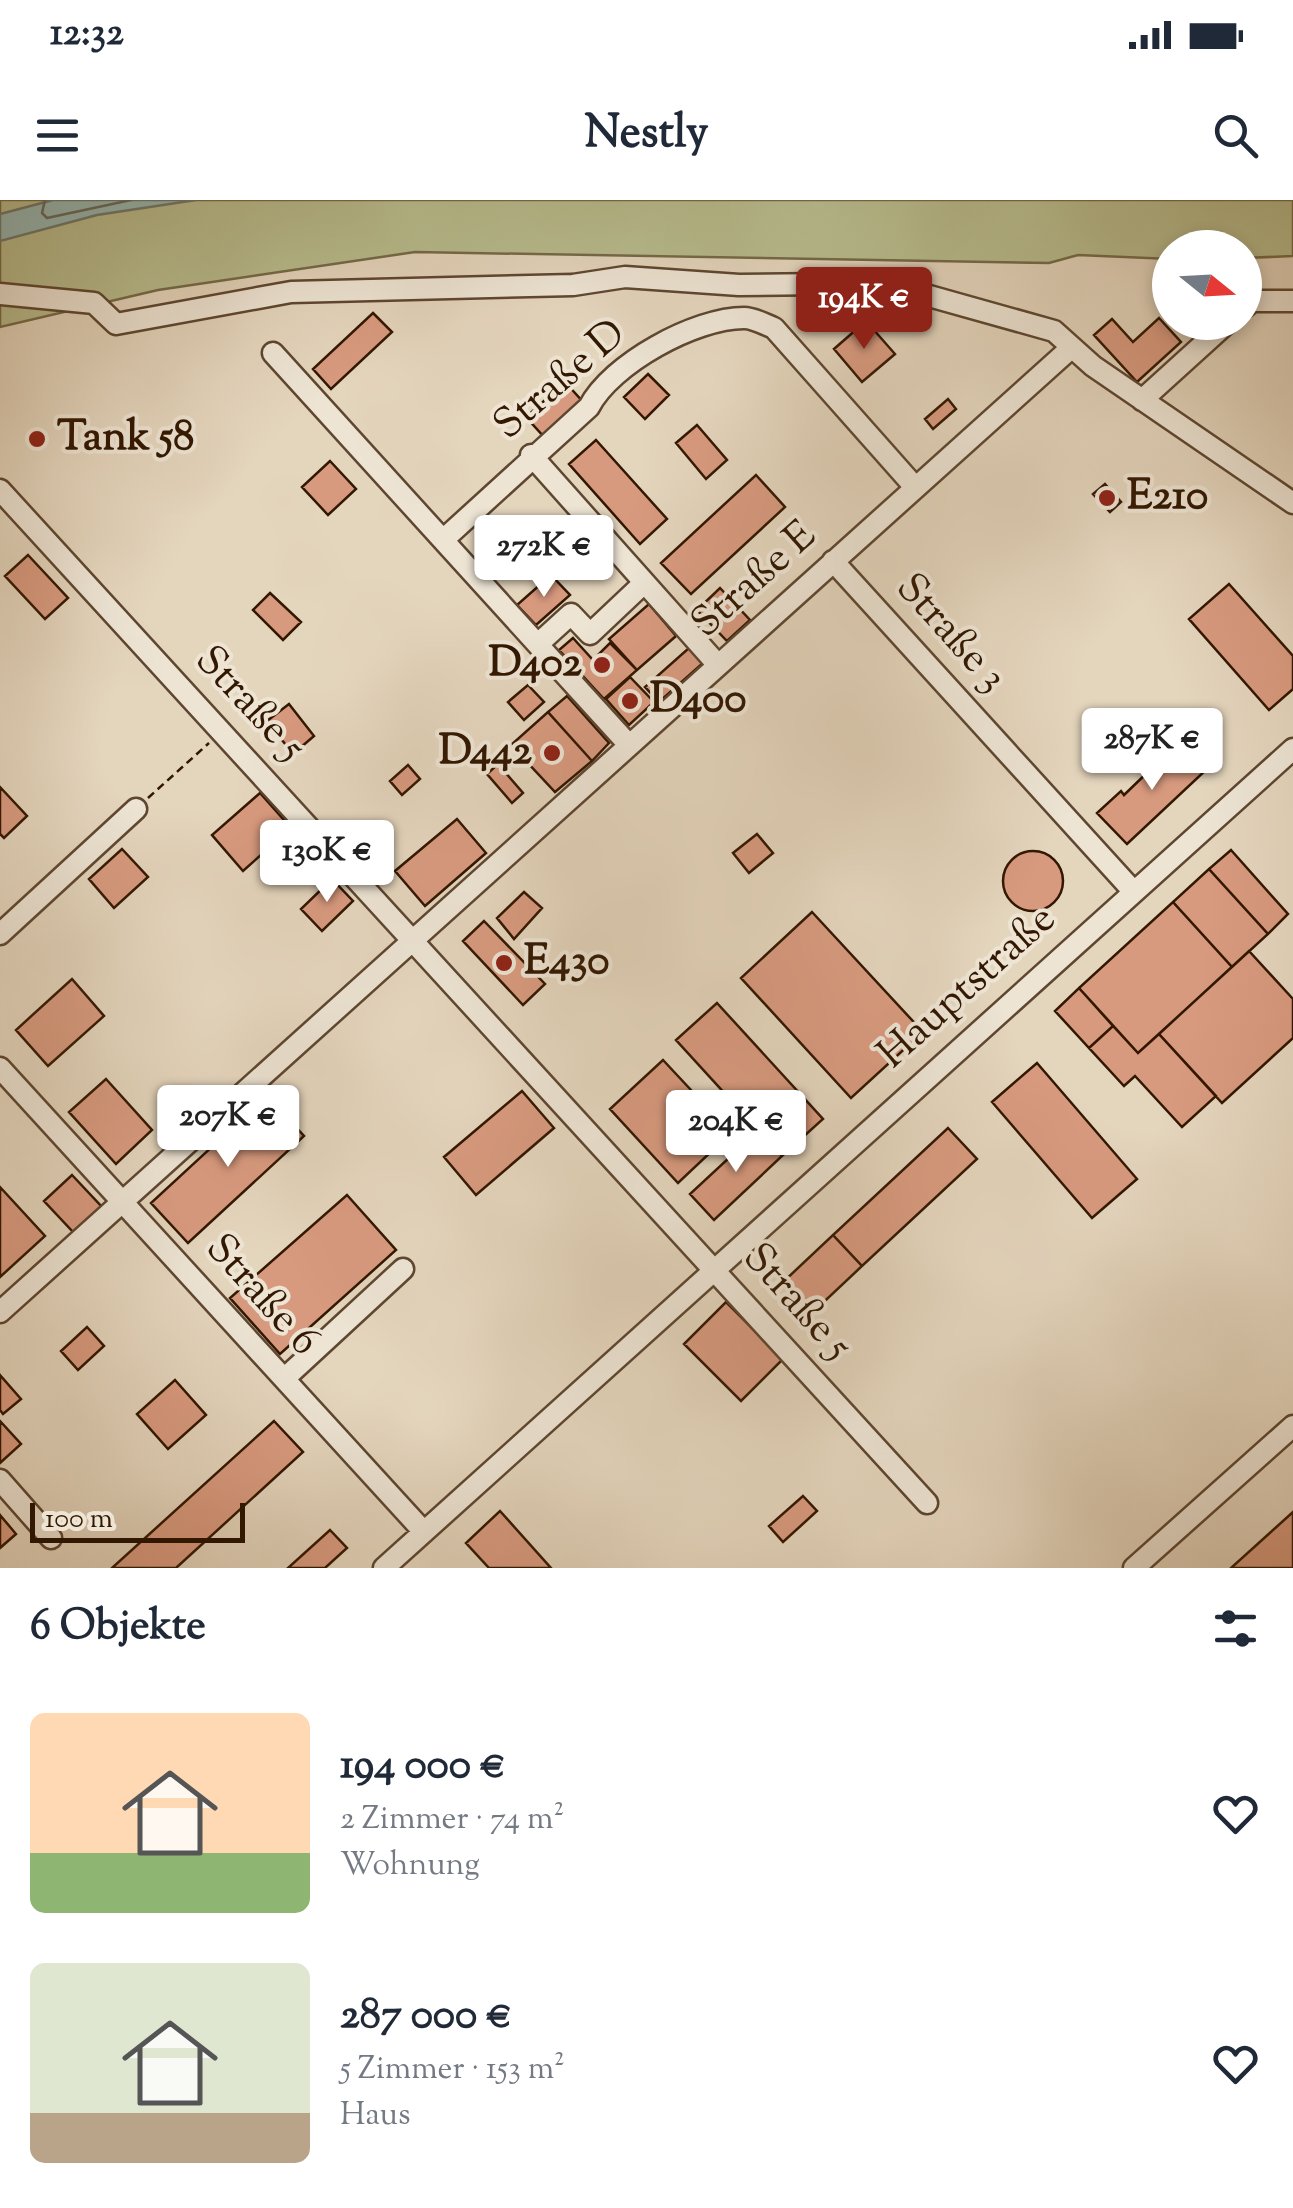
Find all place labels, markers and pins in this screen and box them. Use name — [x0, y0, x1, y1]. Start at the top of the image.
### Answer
pin: 194K € — [783, 267, 945, 352]
place label: Tank 58 — [57, 409, 194, 469]
marker: Tank 58 — [26, 428, 48, 450]
place label: E210 — [1127, 468, 1208, 528]
marker: E210 — [1096, 487, 1118, 509]
pin: 272K € — [463, 515, 625, 600]
place label: D402 — [489, 635, 582, 695]
marker: D402 — [591, 654, 613, 676]
place label: D400 — [650, 671, 746, 731]
marker: D400 — [619, 690, 641, 712]
pin: 287K € — [1071, 708, 1233, 793]
place label: D442 — [439, 723, 532, 783]
marker: D442 — [541, 742, 563, 764]
pin: 130K € — [246, 820, 408, 905]
place label: E430 — [524, 933, 609, 993]
marker: E430 — [493, 952, 515, 974]
pin: 207K € — [147, 1085, 309, 1170]
pin: 204K € — [655, 1090, 817, 1175]

